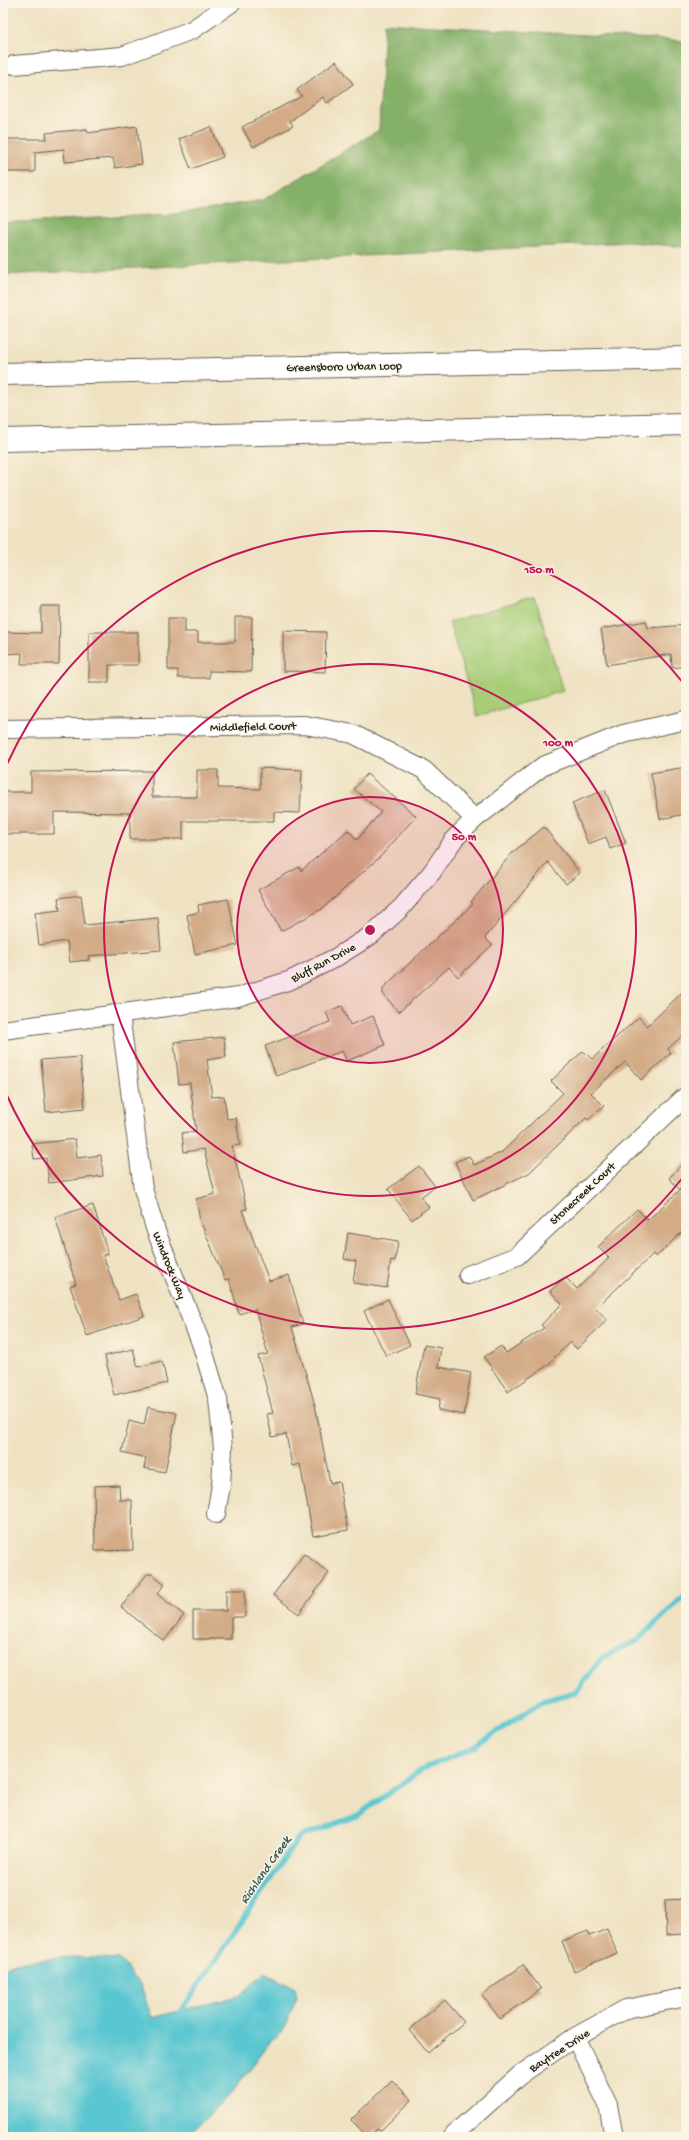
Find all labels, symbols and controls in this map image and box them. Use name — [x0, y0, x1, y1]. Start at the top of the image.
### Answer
street label: Greensboro Urban Loop — [286, 360, 402, 376]
text: 150 m — [523, 564, 554, 578]
street label: Middlefield Court — [210, 720, 297, 736]
text: 100 m — [542, 737, 573, 751]
text: 50 m — [452, 831, 477, 845]
centre of rings — [363, 923, 377, 937]
street label: Bluff Run Drive — [288, 940, 359, 987]
street label: Stonecreek Court — [548, 1160, 620, 1229]
street label: Windrock Way — [148, 1230, 188, 1301]
water label: Richland Creek — [237, 1833, 295, 1907]
street label: Baytree Drive — [526, 2027, 594, 2077]

